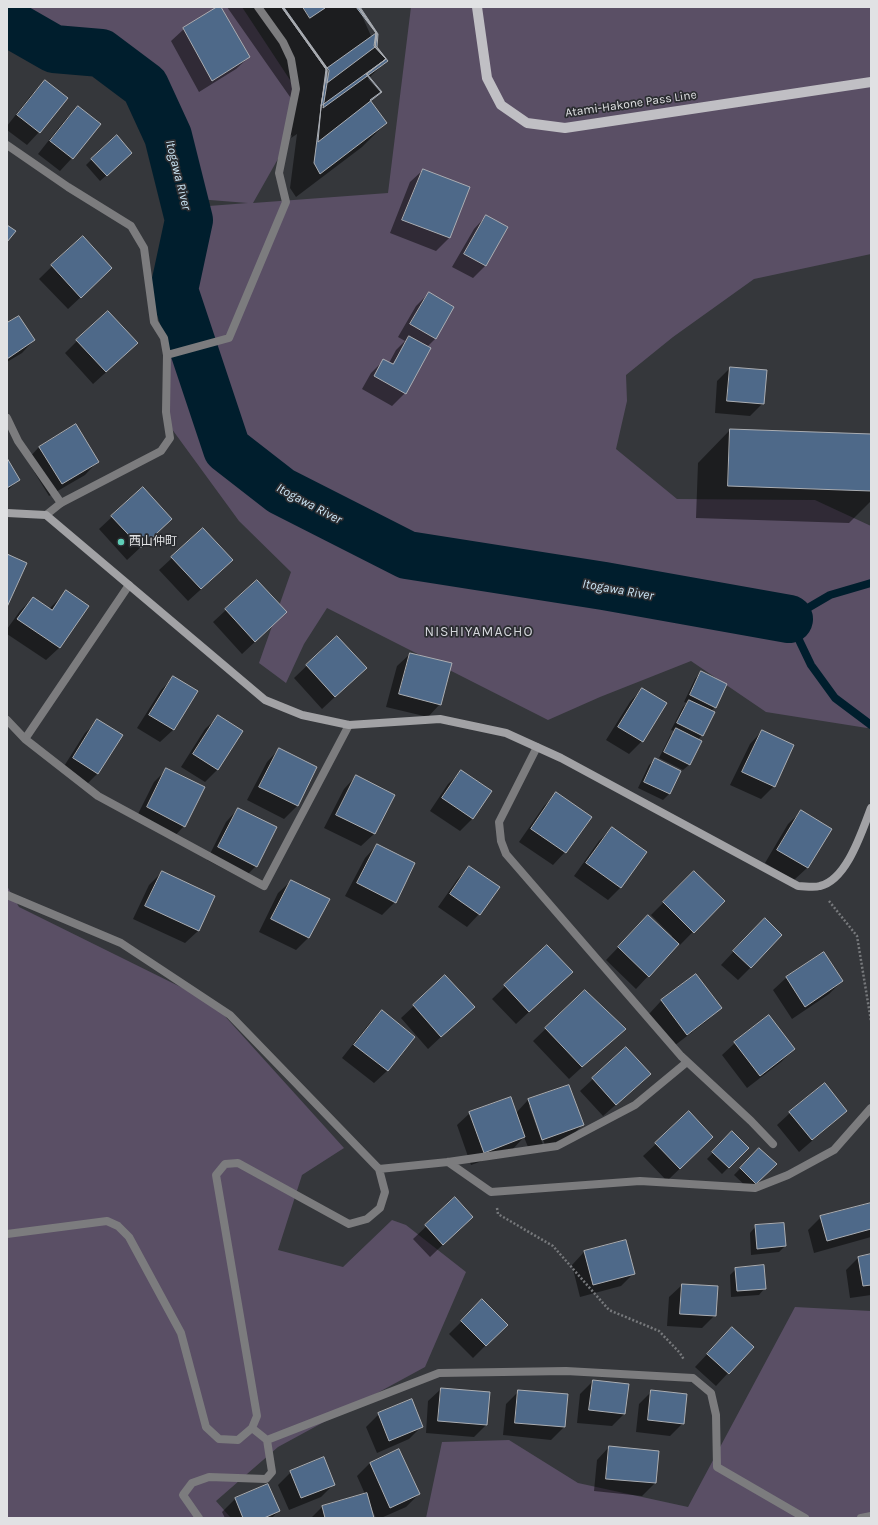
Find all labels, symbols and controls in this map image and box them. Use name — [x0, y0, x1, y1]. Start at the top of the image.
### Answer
street label: Atami-Hakone Pass Line — [564, 88, 698, 120]
water label: Itogawa River — [162, 138, 194, 212]
water label: Itogawa River — [274, 480, 344, 528]
place label: 西山仲町 — [129, 535, 177, 549]
marker: 西山仲町 — [116, 537, 126, 547]
water label: Itogawa River — [581, 576, 655, 604]
district label: NISHIYAMACHO — [425, 624, 533, 640]

